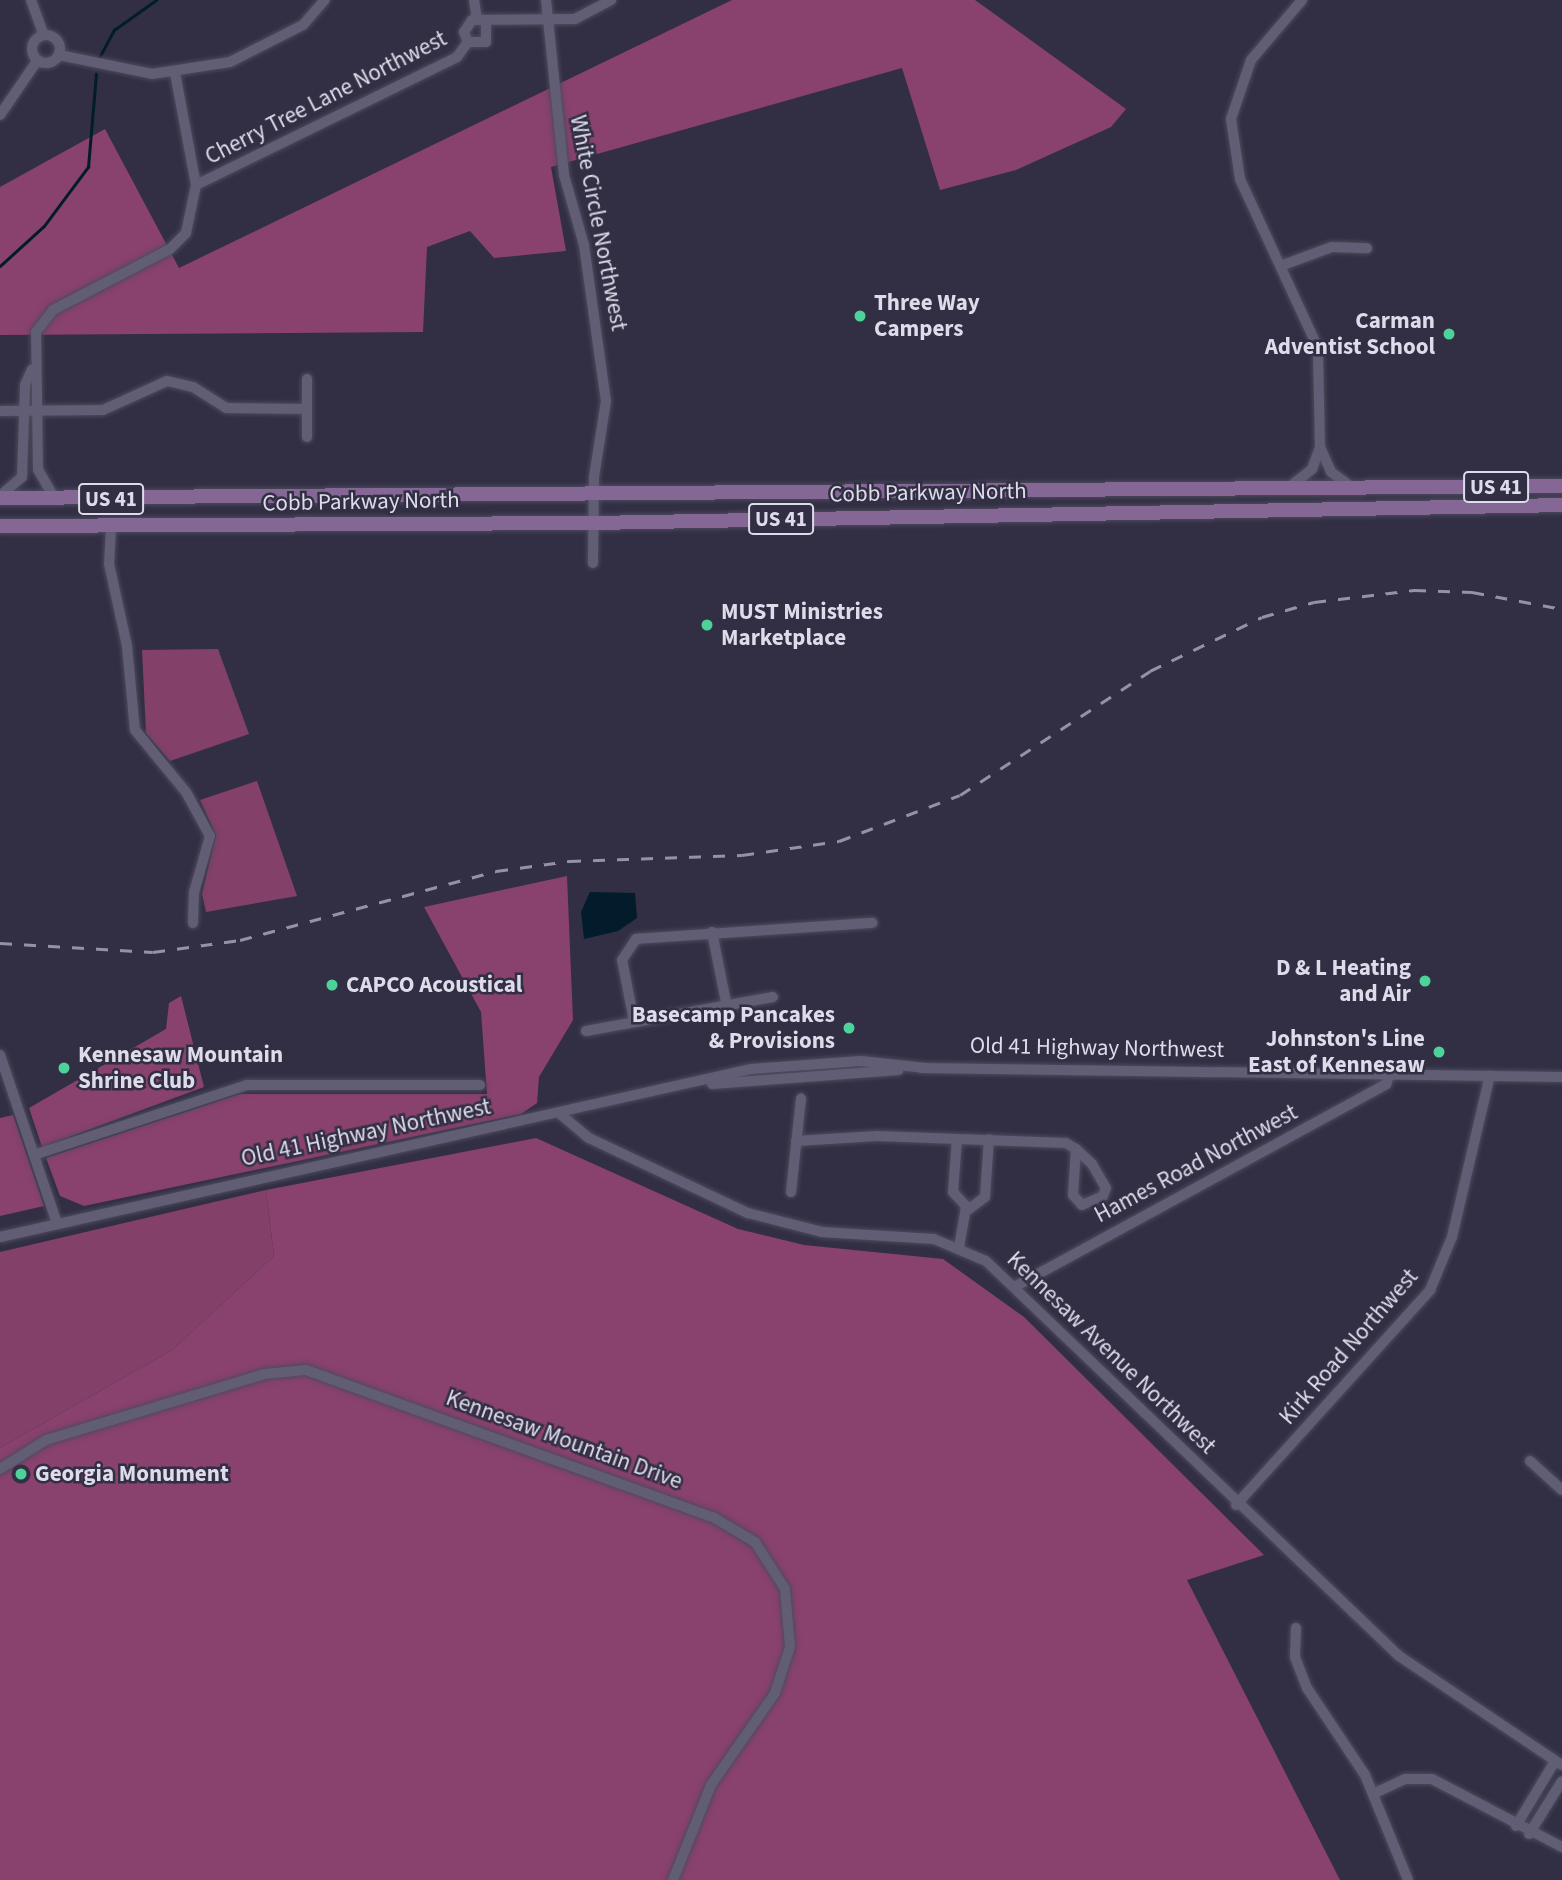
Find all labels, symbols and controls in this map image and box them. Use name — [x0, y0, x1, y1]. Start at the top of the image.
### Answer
street label: Cherry Tree Lane Northwest — [201, 25, 451, 171]
street label: White Circle Northwest — [564, 113, 632, 333]
place label: Three Way Campers — [874, 289, 980, 343]
place label: Carman Adventist School — [1265, 307, 1435, 361]
marker: Three Way Campers — [852, 308, 868, 324]
marker: Carman Adventist School — [1441, 326, 1457, 342]
road number: US 41 — [1463, 470, 1529, 504]
street label: Cobb Parkway North — [829, 477, 1027, 509]
road number: US 41 — [78, 482, 144, 516]
street label: Cobb Parkway North — [262, 486, 460, 518]
road number: US 41 — [748, 502, 814, 536]
place label: MUST Ministries Marketplace — [721, 598, 883, 652]
marker: MUST Ministries Marketplace — [699, 617, 715, 633]
place label: D & L Heating and Air — [1276, 954, 1411, 1008]
place label: CAPCO Acoustical — [346, 971, 522, 999]
marker: D & L Heating and Air — [1417, 973, 1433, 989]
marker: CAPCO Acoustical — [324, 977, 340, 993]
place label: Basecamp Pancakes & Provisions — [632, 1001, 835, 1055]
marker: Basecamp Pancakes & Provisions — [841, 1020, 857, 1036]
place label: Johnston's Line East of Kennesaw — [1248, 1025, 1425, 1079]
street label: Old 41 Highway Northwest — [970, 1032, 1224, 1064]
place label: Kennesaw Mountain Shrine Club — [78, 1041, 283, 1095]
marker: Johnston's Line East of Kennesaw — [1431, 1044, 1447, 1060]
marker: Kennesaw Mountain Shrine Club — [56, 1060, 72, 1076]
street label: Old 41 Highway Northwest — [239, 1093, 493, 1173]
street label: Hames Road Northwest — [1090, 1099, 1302, 1229]
street label: Kennesaw Avenue Northwest — [1001, 1246, 1221, 1460]
street label: Kirk Road Northwest — [1274, 1263, 1424, 1431]
street label: Kennesaw Mountain Drive — [442, 1384, 686, 1496]
place label: Georgia Monument — [35, 1460, 229, 1488]
marker: Georgia Monument — [13, 1466, 29, 1482]

